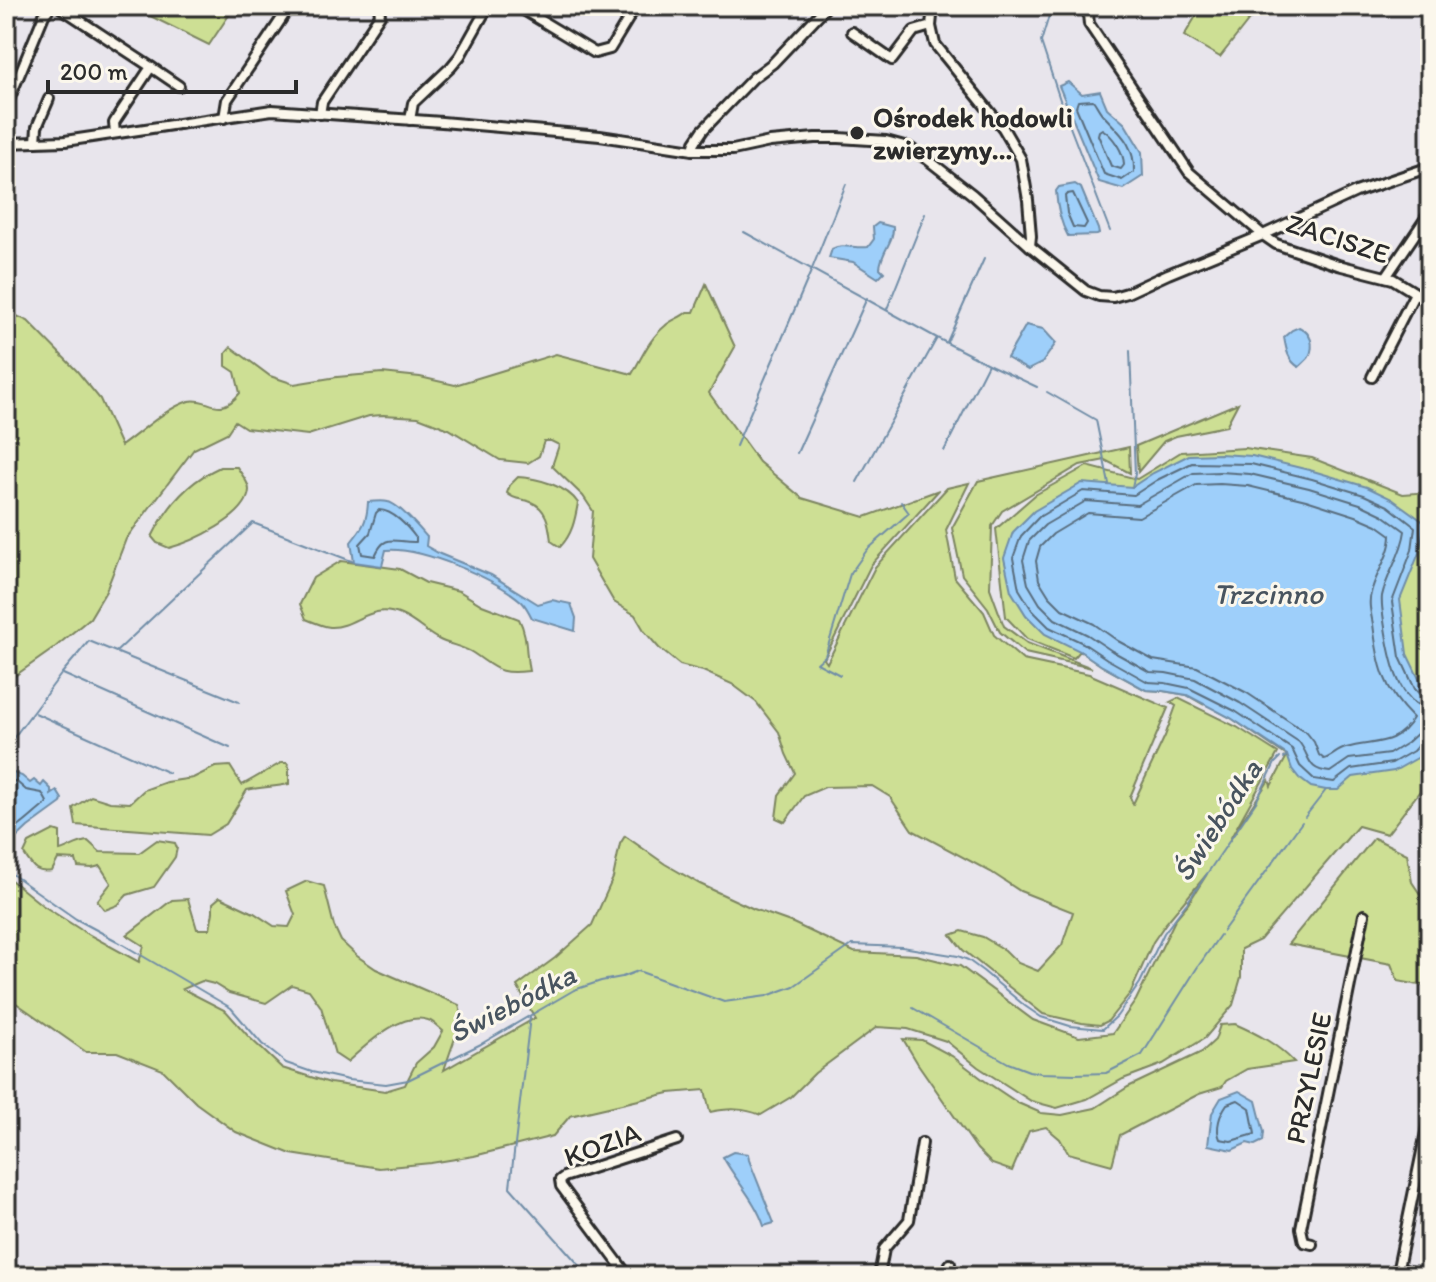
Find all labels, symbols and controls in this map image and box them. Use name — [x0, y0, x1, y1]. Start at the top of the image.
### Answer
scale bar — [48, 44, 296, 94]
text: 200 m — [60, 57, 128, 86]
place label: Ośrodek hodowli zwierzyny... — [873, 100, 1073, 166]
marker: Ośrodek hodowli zwierzyny... — [848, 124, 866, 142]
street label: ZACISZE — [1282, 205, 1394, 271]
water label: Trzcinno — [1213, 575, 1324, 612]
water label: Świebódka — [1164, 752, 1270, 888]
water label: Świebódka — [442, 955, 582, 1051]
street label: PRZYLESIE — [1278, 1009, 1338, 1147]
street label: KOZIA — [559, 1115, 645, 1173]

